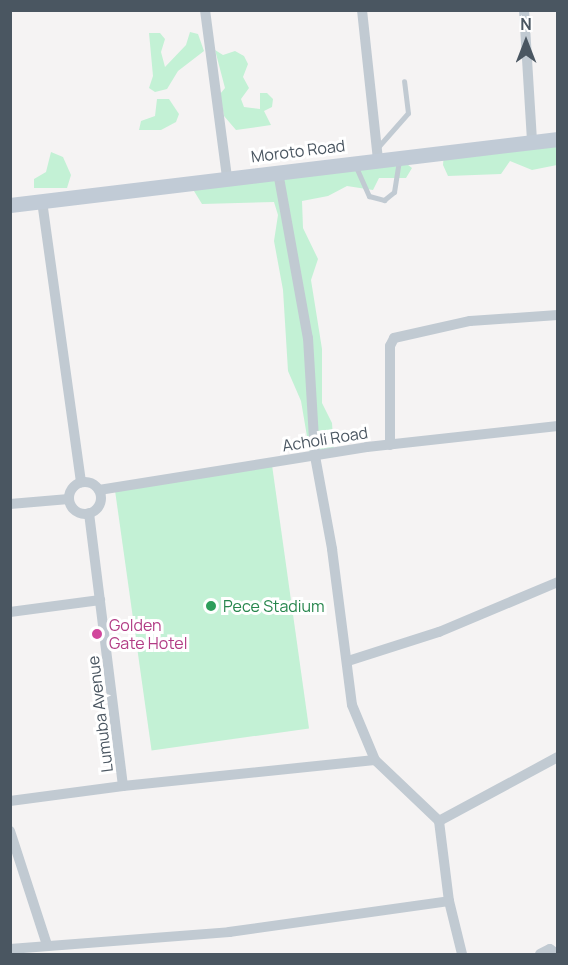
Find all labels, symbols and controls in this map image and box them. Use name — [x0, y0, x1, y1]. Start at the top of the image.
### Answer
north arrow — [496, 12, 556, 72]
text: N — [520, 13, 532, 35]
street label: Moroto Road — [250, 136, 346, 166]
street label: Acholi Road — [281, 423, 369, 455]
place label: Pece Stadium — [223, 596, 325, 616]
marker: Pece Stadium — [204, 599, 218, 613]
place label: Golden Gate Hotel — [109, 615, 187, 653]
marker: Golden Gate Hotel — [90, 627, 104, 641]
street label: Lumuba Avenue — [83, 655, 117, 773]

